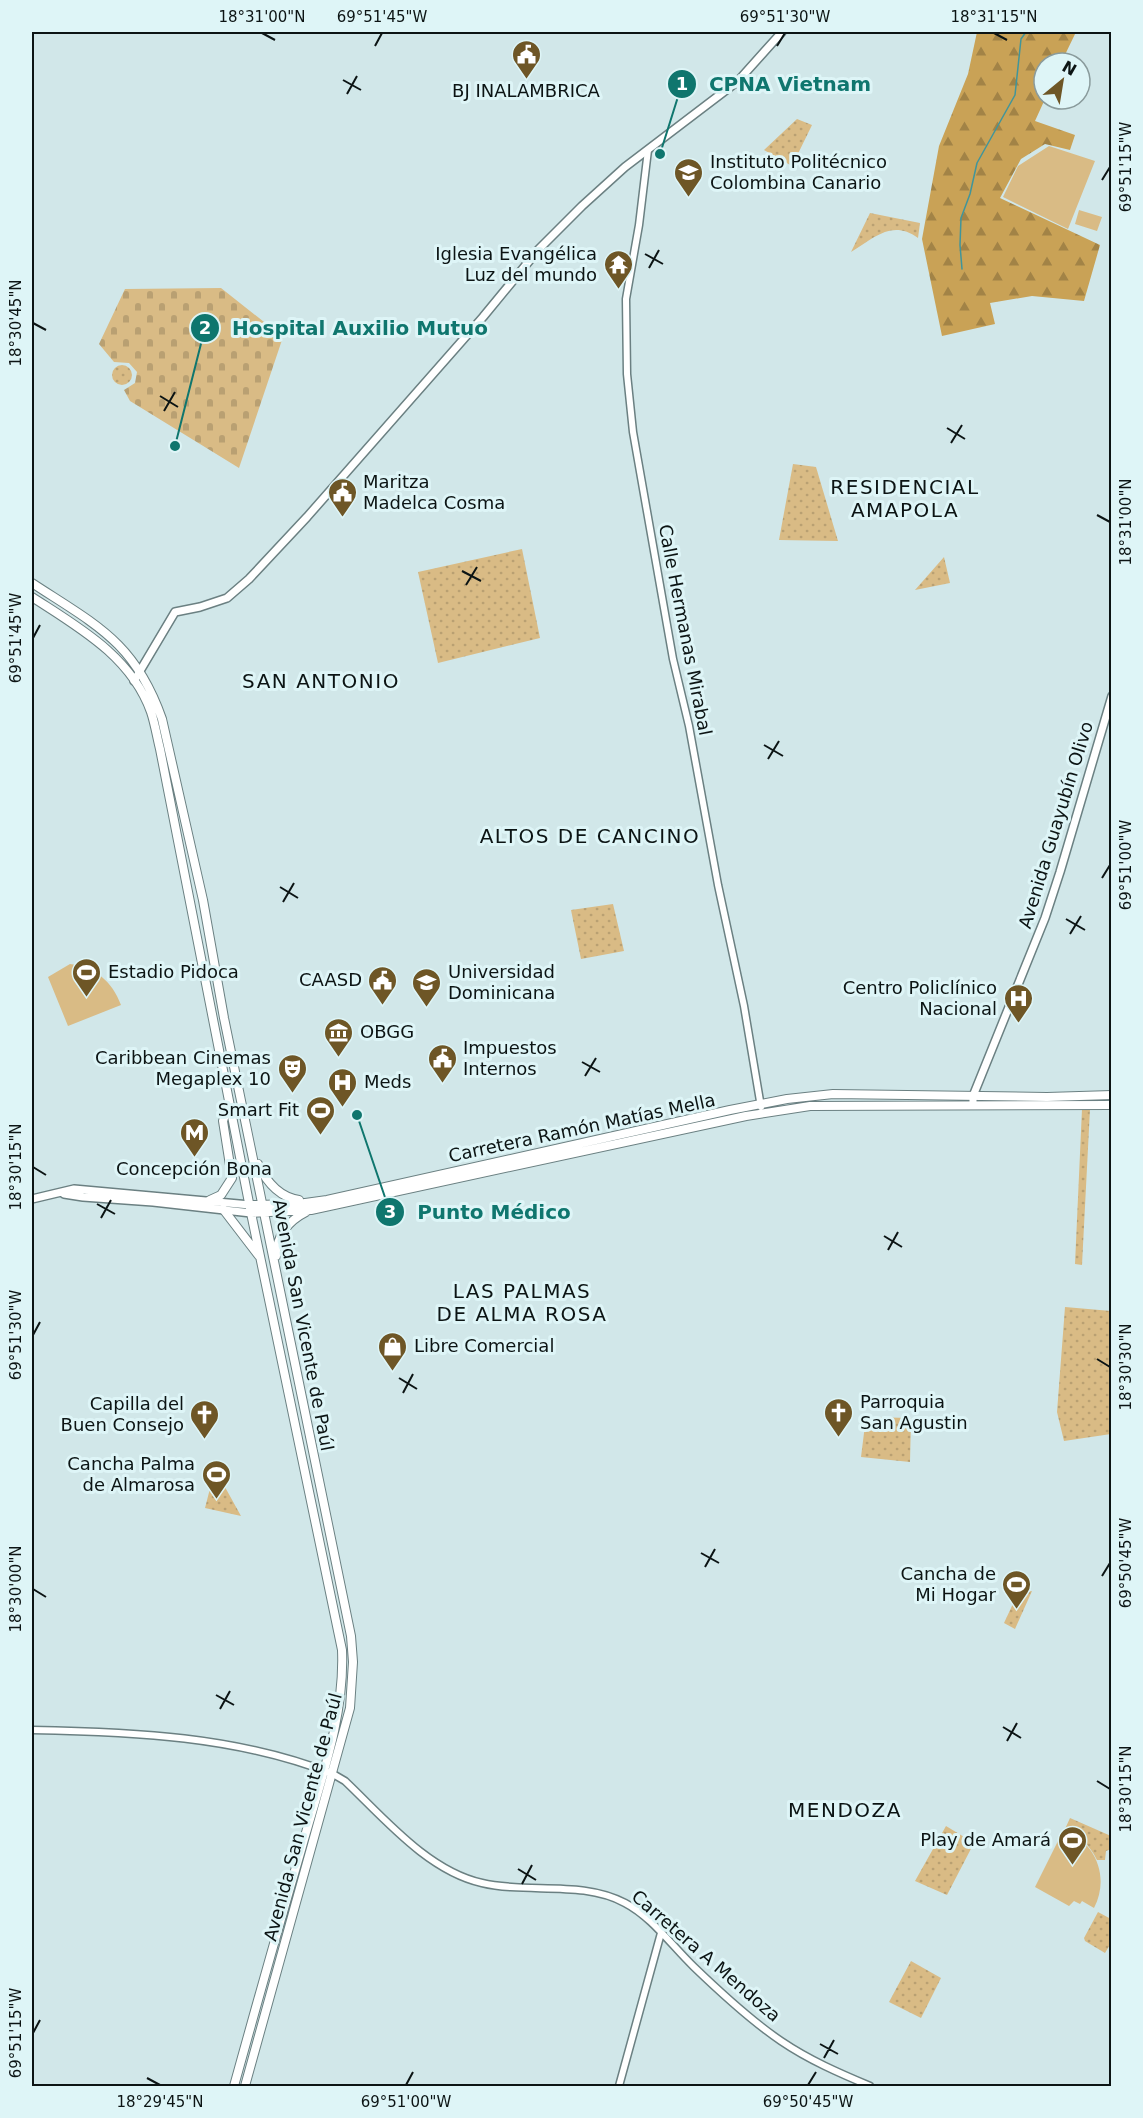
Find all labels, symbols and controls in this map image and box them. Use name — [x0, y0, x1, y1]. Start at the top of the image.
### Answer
text: 18°31'00"N — [218, 8, 306, 26]
text: 69°51'45"W — [337, 8, 427, 26]
text: 69°51'30"W — [740, 8, 830, 26]
text: 18°31'15"N — [950, 8, 1038, 26]
public building icon: BJ INALAMBRICA — [510, 38, 542, 80]
north arrow — [1032, 51, 1092, 111]
text: N — [1059, 57, 1080, 80]
callout: CPNA Vietnam — [667, 65, 883, 103]
text: CPNA Vietnam — [709, 72, 871, 96]
text: 1 — [676, 73, 688, 94]
place label: BJ INALAMBRICA — [452, 80, 601, 101]
text: 69°51'15"W — [1117, 122, 1135, 212]
place label: Instituto Politécnico Colombina Canario — [710, 151, 887, 193]
school or university icon: Instituto Politécnico Colombina Canario — [673, 156, 705, 198]
place label: Iglesia Evangélica Luz del mundo — [435, 243, 597, 285]
temple icon: Iglesia Evangélica Luz del mundo — [602, 248, 634, 290]
text: 18°30'45"N — [7, 279, 25, 367]
callout: Hospital Auxilio Mutuo — [190, 309, 500, 347]
text: Hospital Auxilio Mutuo — [232, 316, 488, 340]
text: 2 — [199, 317, 211, 338]
place label: Maritza Madelca Cosma — [363, 471, 505, 513]
district label: RESIDENCIAL AMAPOLA — [830, 475, 980, 522]
public building icon: Maritza Madelca Cosma — [326, 476, 358, 518]
text: 18°31'00"N — [1117, 478, 1135, 566]
street label: Calle Hermanas Mirabal — [655, 523, 716, 737]
text: 69°51'45"W — [7, 593, 25, 683]
district label: SAN ANTONIO — [242, 669, 400, 693]
street label: Avenida Guayubín Olivo — [1014, 719, 1097, 931]
text: 69°51'00"W — [1117, 820, 1135, 910]
district label: ALTOS DE CANCINO — [480, 824, 700, 848]
sports icon: Estadio Pidoca — [71, 956, 103, 998]
place label: Estadio Pidoca — [108, 961, 239, 982]
place label: Universidad Dominicana — [448, 961, 555, 1003]
public building icon: CAASD — [367, 964, 399, 1006]
school or university icon: Universidad Dominicana — [411, 966, 443, 1008]
place label: CAASD — [299, 969, 362, 990]
place label: Centro Policlínico Nacional — [843, 977, 997, 1019]
hospital icon: Centro Policlínico Nacional — [1002, 982, 1034, 1024]
museum icon: OBGG — [323, 1016, 355, 1058]
place label: OBGG — [360, 1021, 414, 1042]
place label: Impuestos Internos — [463, 1037, 557, 1079]
public building icon: Impuestos Internos — [426, 1042, 458, 1084]
place label: Caribbean Cinemas Megaplex 10 — [95, 1047, 271, 1089]
theatre icon: Caribbean Cinemas Megaplex 10 — [276, 1052, 308, 1094]
hospital icon: Meds — [327, 1066, 359, 1108]
place label: Meds — [364, 1071, 411, 1092]
street label: Carretera Ramón Matías Mella — [447, 1089, 717, 1166]
sports icon: Smart Fit — [304, 1094, 336, 1136]
place label: Smart Fit — [218, 1099, 299, 1120]
metro station icon: Concepción Bona — [178, 1116, 210, 1158]
text: 18°30'15"N — [7, 1123, 25, 1211]
place label: Concepción Bona — [116, 1158, 272, 1179]
callout: Punto Médico — [375, 1193, 583, 1231]
street label: Avenida San Vicente de Paúl — [269, 1197, 338, 1453]
text: Punto Médico — [417, 1200, 571, 1224]
text: 3 — [384, 1201, 396, 1222]
district label: LAS PALMAS DE ALMA ROSA — [437, 1279, 607, 1326]
text: 69°51'30"W — [7, 1290, 25, 1380]
text: 18°30'30"N — [1117, 1323, 1135, 1411]
shop icon: Libre Comercial — [377, 1330, 409, 1372]
place label: Libre Comercial — [414, 1335, 554, 1356]
place label: Parroquia San Agustin — [860, 1391, 968, 1433]
place label: Capilla del Buen Consejo — [61, 1393, 184, 1435]
church icon: Parroquia San Agustin — [823, 1396, 855, 1438]
church icon: Capilla del Buen Consejo — [189, 1398, 221, 1440]
place label: Cancha Palma de Almarosa — [67, 1453, 195, 1495]
sports icon: Cancha Palma de Almarosa — [200, 1458, 232, 1500]
text: 69°50'45"W — [1117, 1518, 1135, 1608]
text: 18°30'00"N — [7, 1545, 25, 1633]
place label: Cancha de Mi Hogar — [900, 1563, 997, 1605]
sports icon: Cancha de Mi Hogar — [1001, 1568, 1033, 1610]
street label: Avenida San Vicente de Paúl — [259, 1690, 346, 1943]
text: 18°30'15"N — [1117, 1745, 1135, 1833]
district label: MENDOZA — [788, 1798, 902, 1822]
sports icon: Play de Amará — [1056, 1824, 1088, 1866]
place label: Play de Amará — [920, 1829, 1051, 1850]
street label: Carretera A Mendoza — [628, 1885, 785, 2026]
text: 69°51'15"W — [7, 1988, 25, 2078]
text: 18°29'45"N — [116, 2093, 204, 2111]
text: 69°51'00"W — [361, 2093, 451, 2111]
text: 69°50'45"W — [763, 2093, 853, 2111]

